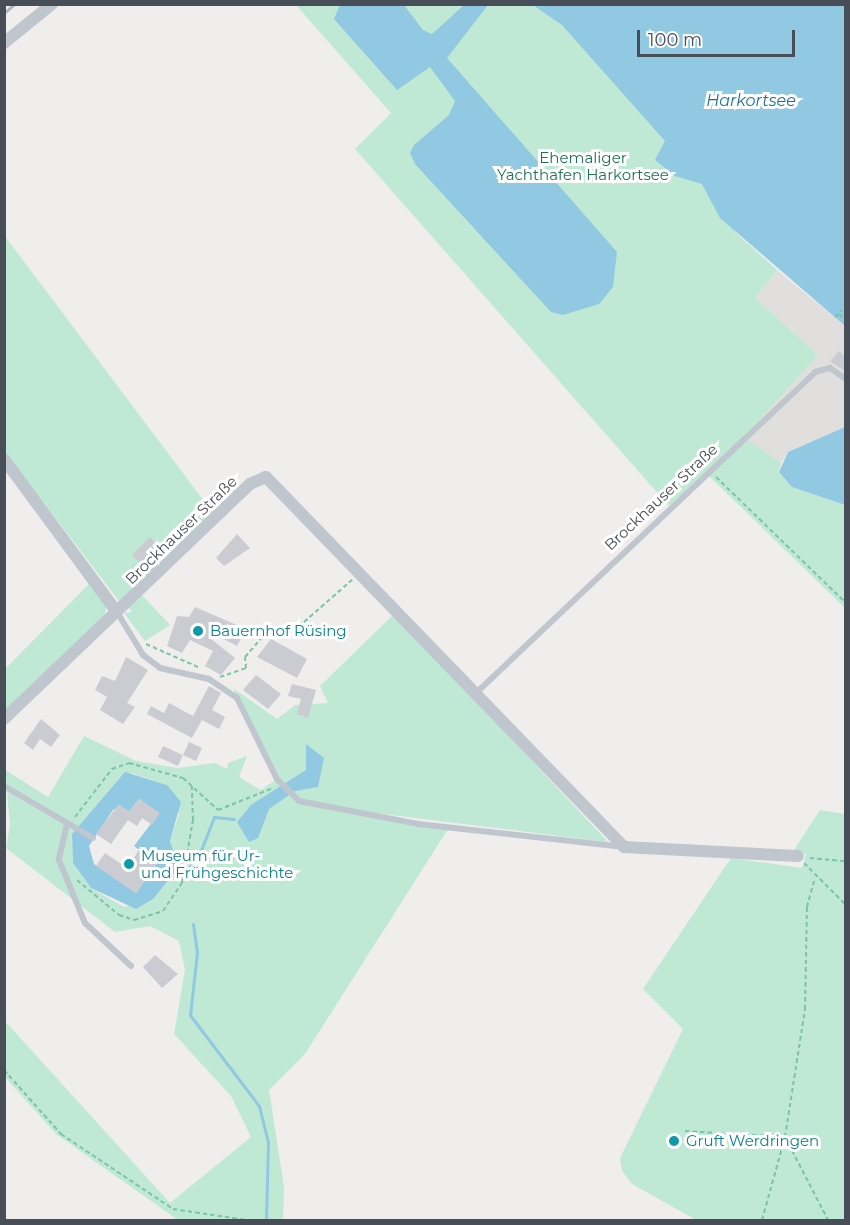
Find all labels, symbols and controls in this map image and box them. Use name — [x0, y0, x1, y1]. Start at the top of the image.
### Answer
scale bar — [640, 18, 798, 56]
text: 100 m — [648, 29, 702, 51]
water label: Harkortsee — [706, 91, 796, 111]
park label: Ehemaliger Yachthafen Harkortsee — [497, 148, 669, 183]
street label: Brockhauser Straße — [601, 440, 721, 554]
street label: Brockhauser Straße — [122, 472, 240, 588]
place label: Bauernhof Rüsing — [210, 622, 347, 640]
marker: Bauernhof Rüsing — [191, 624, 205, 638]
place label: Museum für Ur- und Frühgeschichte — [141, 846, 293, 881]
marker: Museum für Ur- und Frühgeschichte — [122, 857, 136, 871]
place label: Gruft Werdringen — [686, 1132, 819, 1150]
marker: Gruft Werdringen — [667, 1134, 681, 1148]

